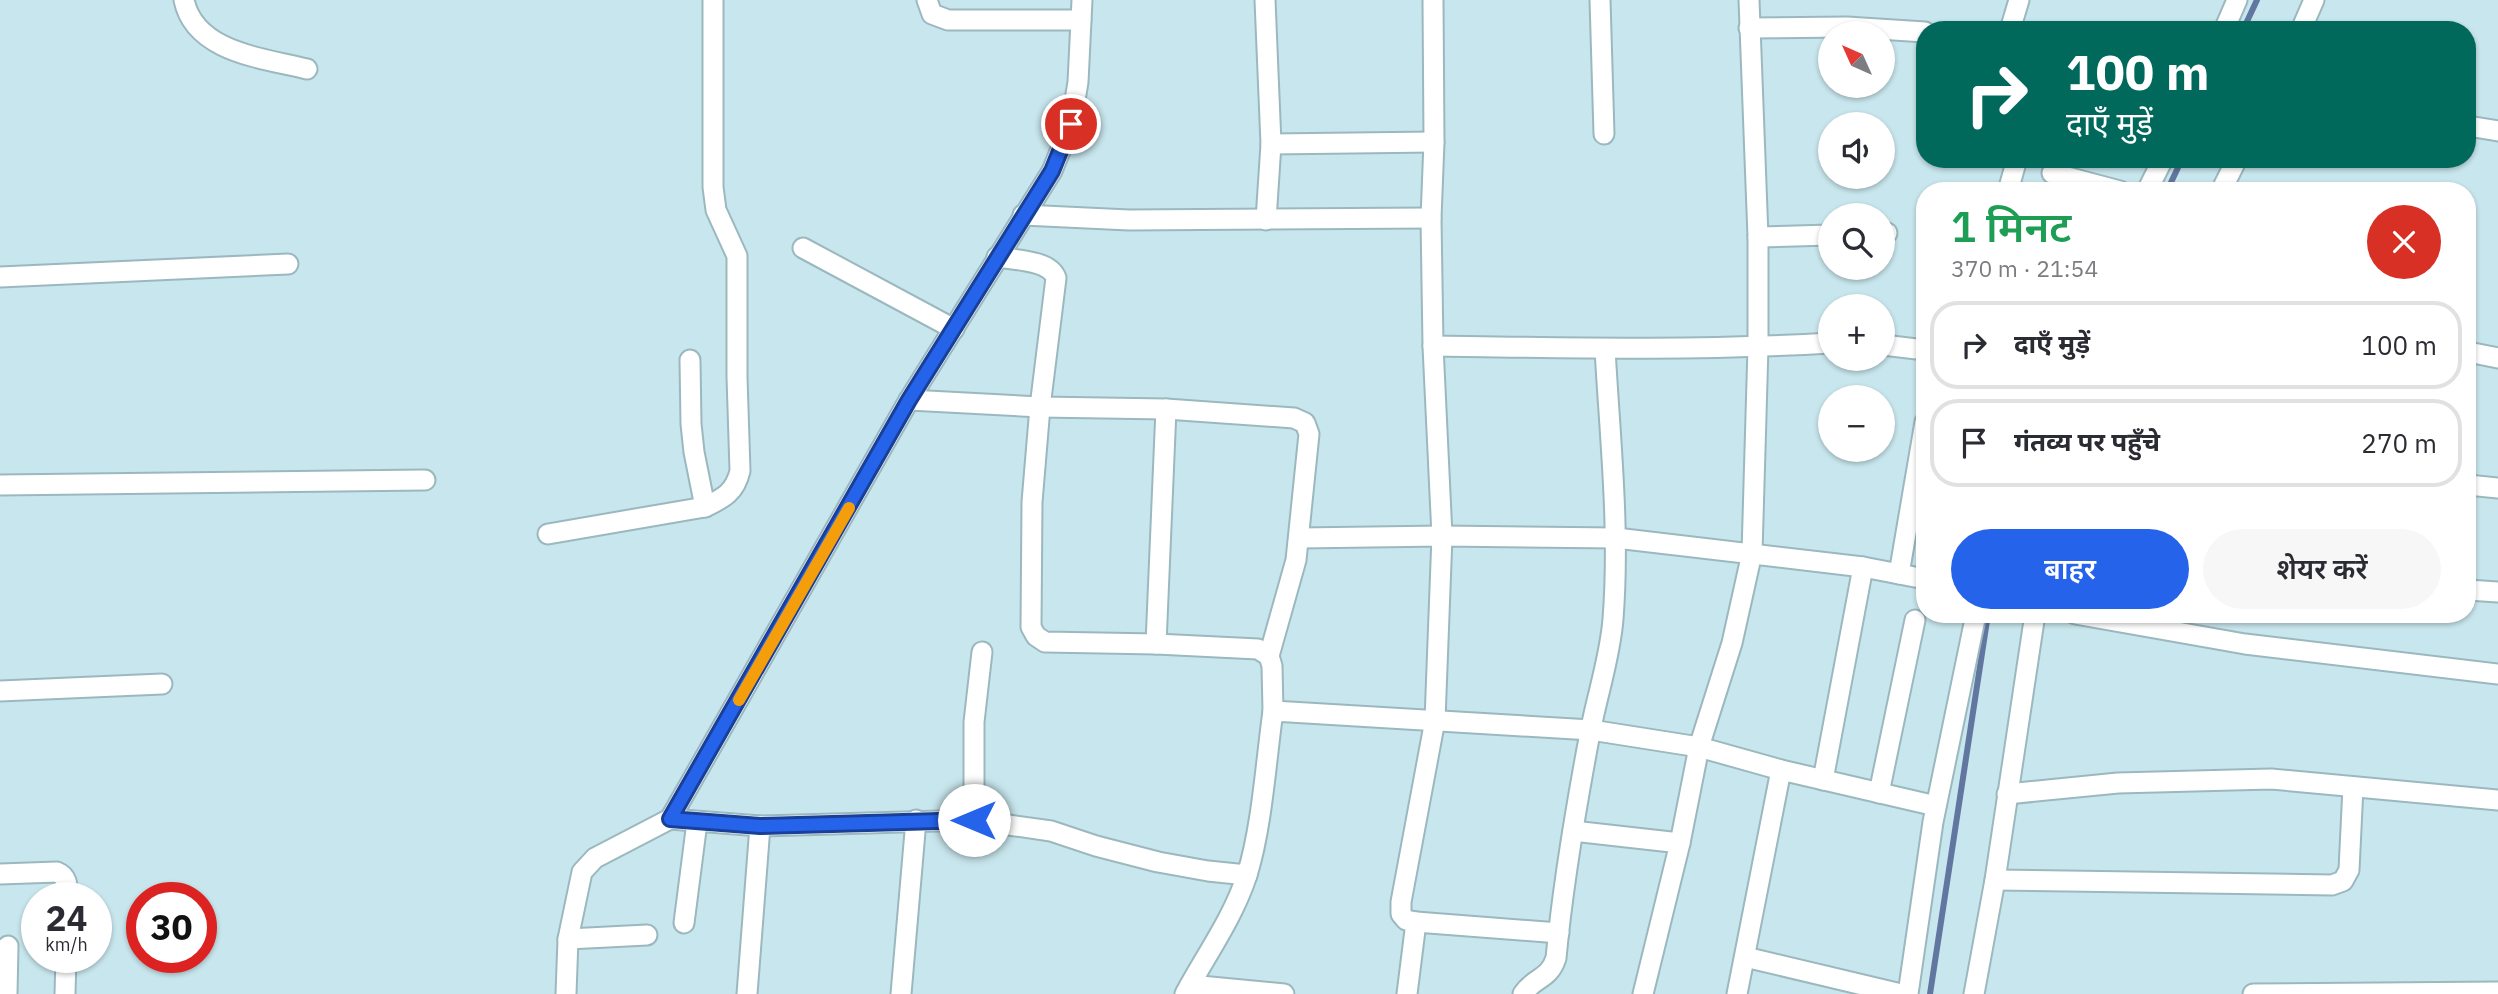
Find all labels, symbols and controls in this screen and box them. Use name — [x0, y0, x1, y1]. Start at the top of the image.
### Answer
north arrow — [1818, 21, 1895, 98]
map controls — [1818, 21, 1895, 462]
text: 100 m — [2066, 40, 2210, 103]
icon: right — [1951, 49, 2042, 140]
pin — [1041, 94, 1101, 154]
text: दाएँ मुड़ें — [2066, 102, 2153, 144]
icon: arrive — [1052, 105, 1090, 143]
button: sound — [1818, 112, 1895, 189]
text: 1 मिनट — [1951, 199, 2071, 254]
button: search — [1818, 203, 1895, 280]
button: close — [2367, 205, 2441, 279]
text: 370 m · 21:54 — [1951, 253, 2098, 283]
button: + — [1818, 294, 1895, 371]
icon: right — [1955, 326, 1993, 364]
text: दाएँ मुड़ें — [2014, 326, 2090, 360]
text: 100 m — [2361, 328, 2437, 362]
button: − — [1818, 385, 1895, 462]
icon: arrive — [1955, 424, 1993, 462]
text: गंतव्य पर पहुँचे — [2014, 424, 2160, 458]
text: 270 m — [2361, 426, 2437, 460]
button: बाहर — [1951, 529, 2189, 609]
button: शेयर करें — [2203, 529, 2441, 609]
position arrow — [937, 783, 1011, 857]
speed limit sign: 30 — [126, 882, 217, 973]
text: 24 — [45, 895, 88, 941]
text: km/h — [45, 933, 88, 956]

